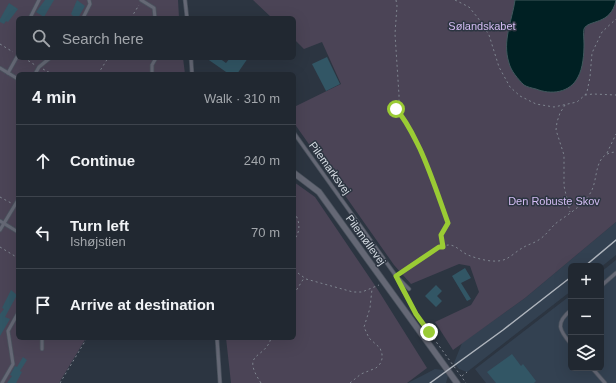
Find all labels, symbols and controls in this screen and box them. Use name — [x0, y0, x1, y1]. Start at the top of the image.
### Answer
search box — [16, 16, 296, 60]
park label: Sølandskabet — [448, 20, 516, 32]
icon: search — [30, 27, 52, 49]
text: Search here — [62, 30, 144, 47]
text: 4 min — [32, 88, 76, 107]
text: Walk · 310 m — [204, 91, 280, 106]
route start — [387, 100, 405, 118]
street label: Pilemarksvej — [307, 139, 353, 197]
icon: ahead — [32, 150, 54, 172]
text: Continue — [70, 152, 135, 169]
text: 240 m — [244, 153, 280, 168]
park label: Den Robuste Skov — [508, 195, 600, 207]
street label: Pilemøllevej — [344, 212, 388, 268]
text: Turn left — [70, 217, 129, 234]
icon: left — [32, 222, 54, 244]
text: 70 m — [251, 225, 280, 240]
text: Ishøjstien — [70, 234, 126, 249]
map controls — [568, 263, 604, 371]
button: + — [568, 263, 604, 299]
icon: arrive — [32, 294, 54, 316]
text: Arrive at destination — [70, 296, 215, 313]
button: − — [568, 299, 604, 335]
route end — [420, 323, 438, 341]
button: layers — [568, 335, 604, 371]

